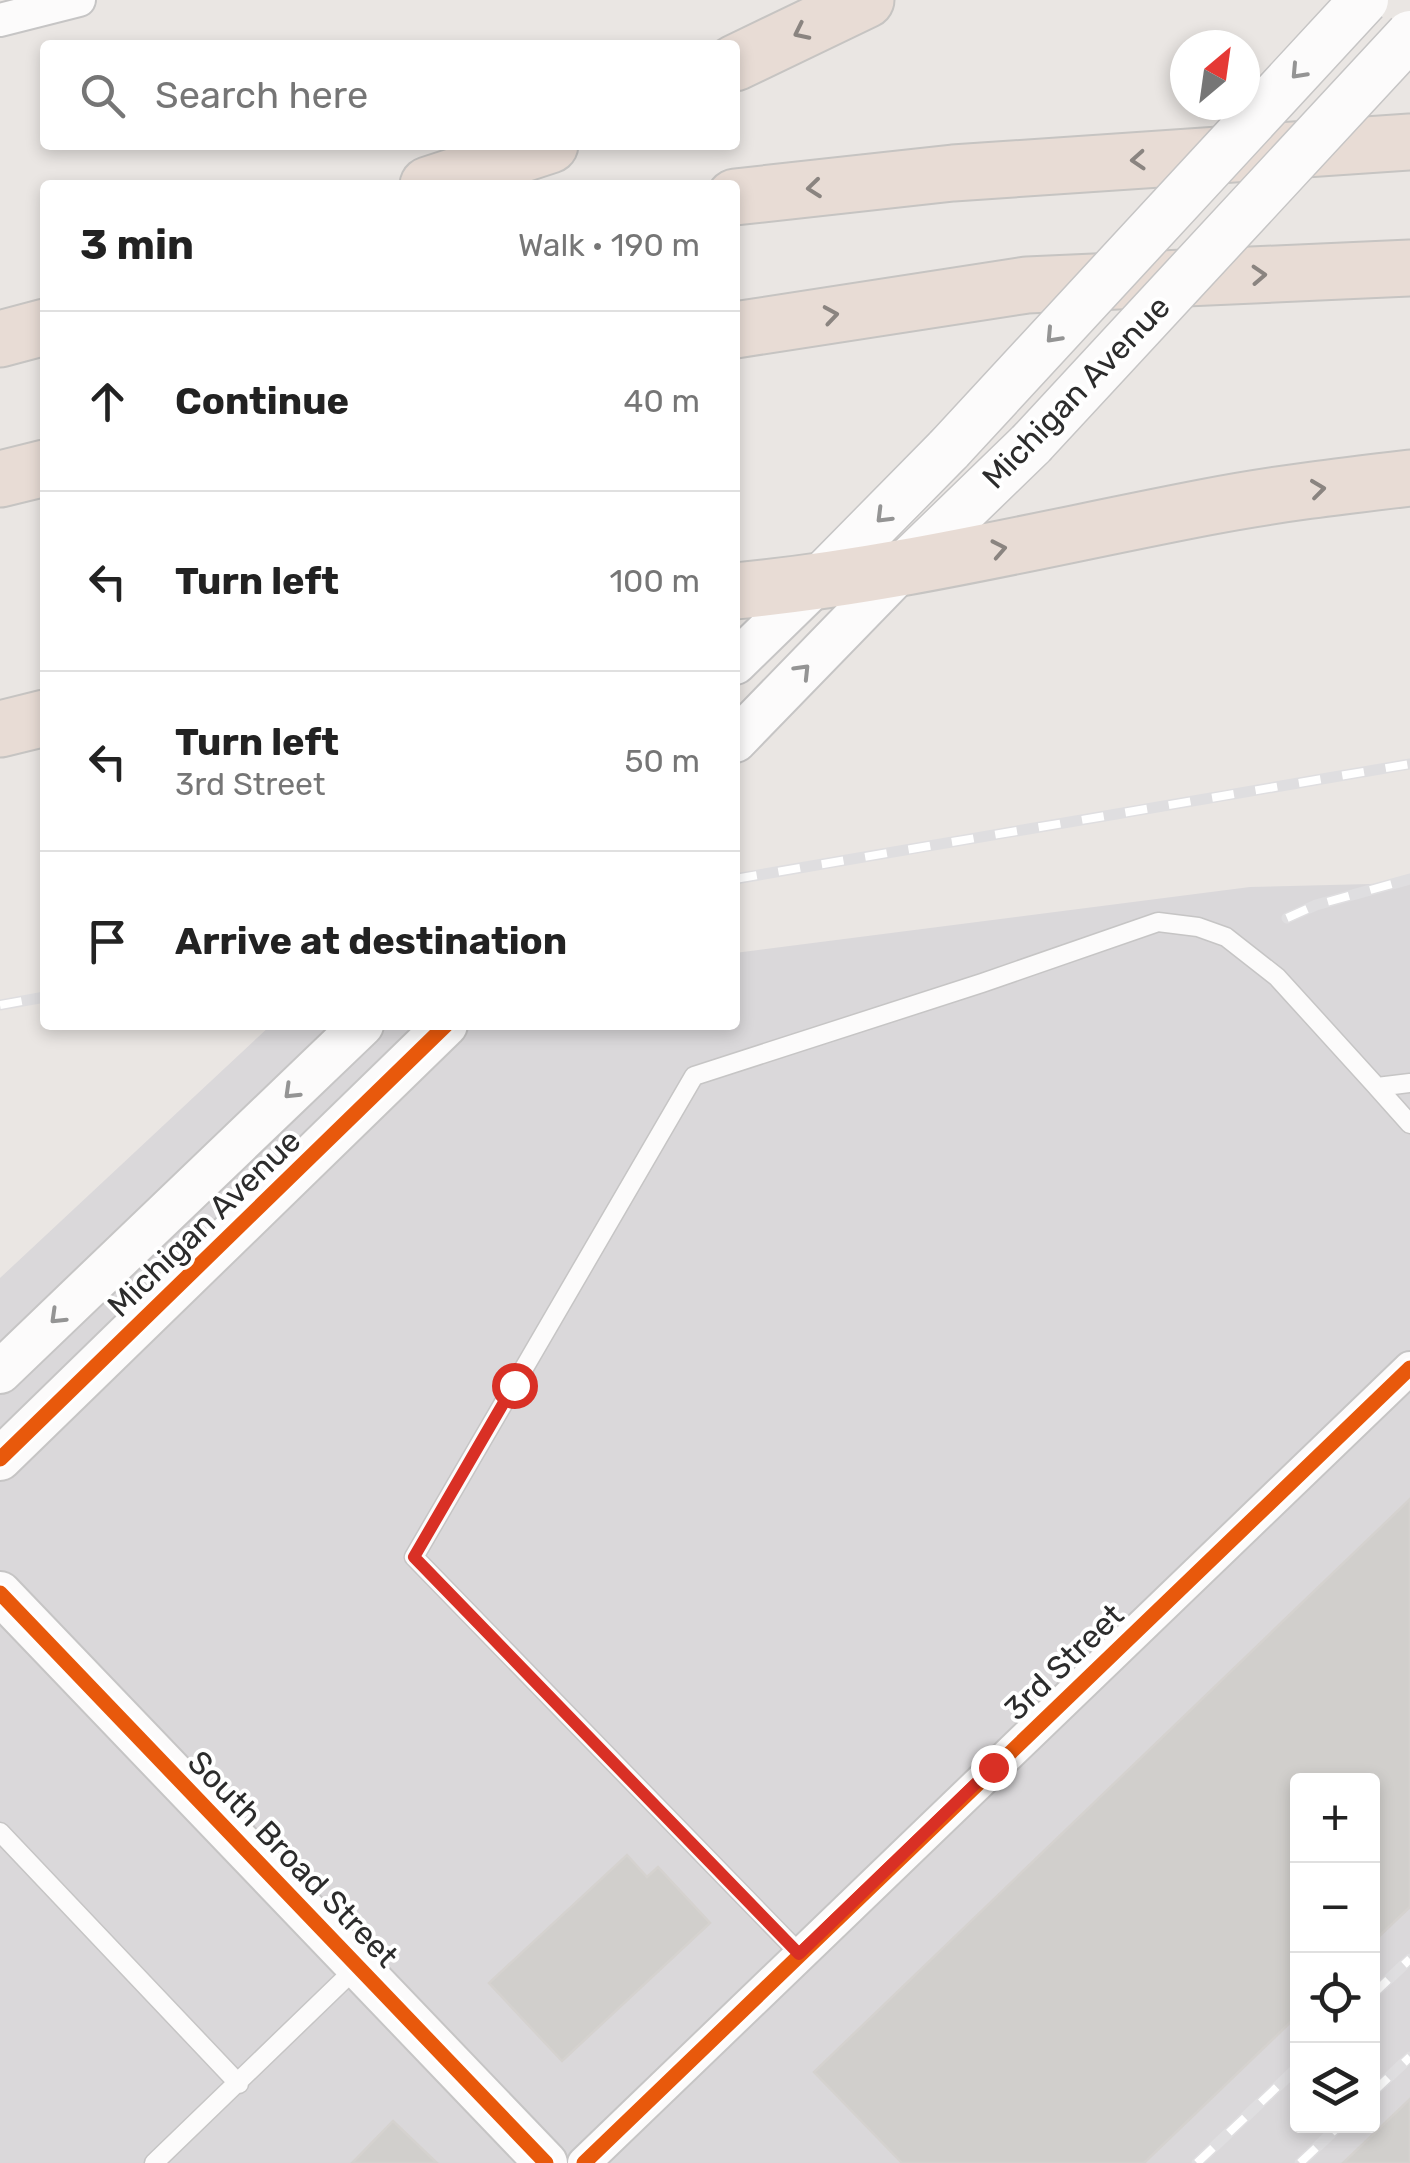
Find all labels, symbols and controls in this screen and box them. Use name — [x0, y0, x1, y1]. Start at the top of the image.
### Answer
one-way arrow — [793, 19, 811, 39]
north arrow — [1170, 30, 1260, 120]
search box — [40, 40, 740, 150]
one-way arrow — [1292, 60, 1310, 78]
icon: search — [75, 68, 130, 123]
text: Search here — [155, 72, 368, 118]
one-way arrow — [1130, 149, 1146, 171]
one-way arrow — [806, 177, 822, 198]
text: 3 min — [80, 220, 194, 270]
text: Walk · 190 m — [518, 226, 700, 264]
one-way arrow — [1251, 264, 1267, 285]
street label: Michigan Avenue — [974, 288, 1178, 496]
one-way arrow — [823, 306, 840, 327]
one-way arrow — [1047, 324, 1065, 343]
icon: ahead — [80, 374, 135, 429]
text: Continue — [175, 378, 349, 424]
text: 40 m — [624, 382, 700, 420]
one-way arrow — [1311, 479, 1327, 500]
one-way arrow — [876, 505, 894, 523]
one-way arrow — [990, 539, 1007, 560]
icon: left — [80, 554, 135, 609]
text: Turn left — [175, 558, 339, 604]
text: 100 m — [609, 562, 700, 600]
one-way arrow — [791, 665, 809, 683]
text: Turn left — [175, 719, 339, 765]
icon: left — [80, 734, 135, 789]
text: 50 m — [624, 742, 700, 780]
text: 3rd Street — [175, 765, 325, 803]
icon: arrive — [80, 914, 135, 969]
text: Arrive at destination — [175, 918, 567, 964]
one-way arrow — [285, 1081, 303, 1099]
street label: Michigan Avenue — [100, 1121, 308, 1325]
one-way arrow — [50, 1305, 68, 1323]
route start — [492, 1363, 538, 1409]
street label: 3rd Street — [997, 1596, 1131, 1728]
street label: South Broad Street — [180, 1743, 406, 1975]
route end — [971, 1745, 1017, 1791]
map controls — [1290, 1773, 1380, 2133]
button: + — [1290, 1773, 1380, 1863]
button: − — [1290, 1863, 1380, 1953]
button: locate — [1290, 1953, 1380, 2043]
button: layers — [1290, 2043, 1380, 2133]

